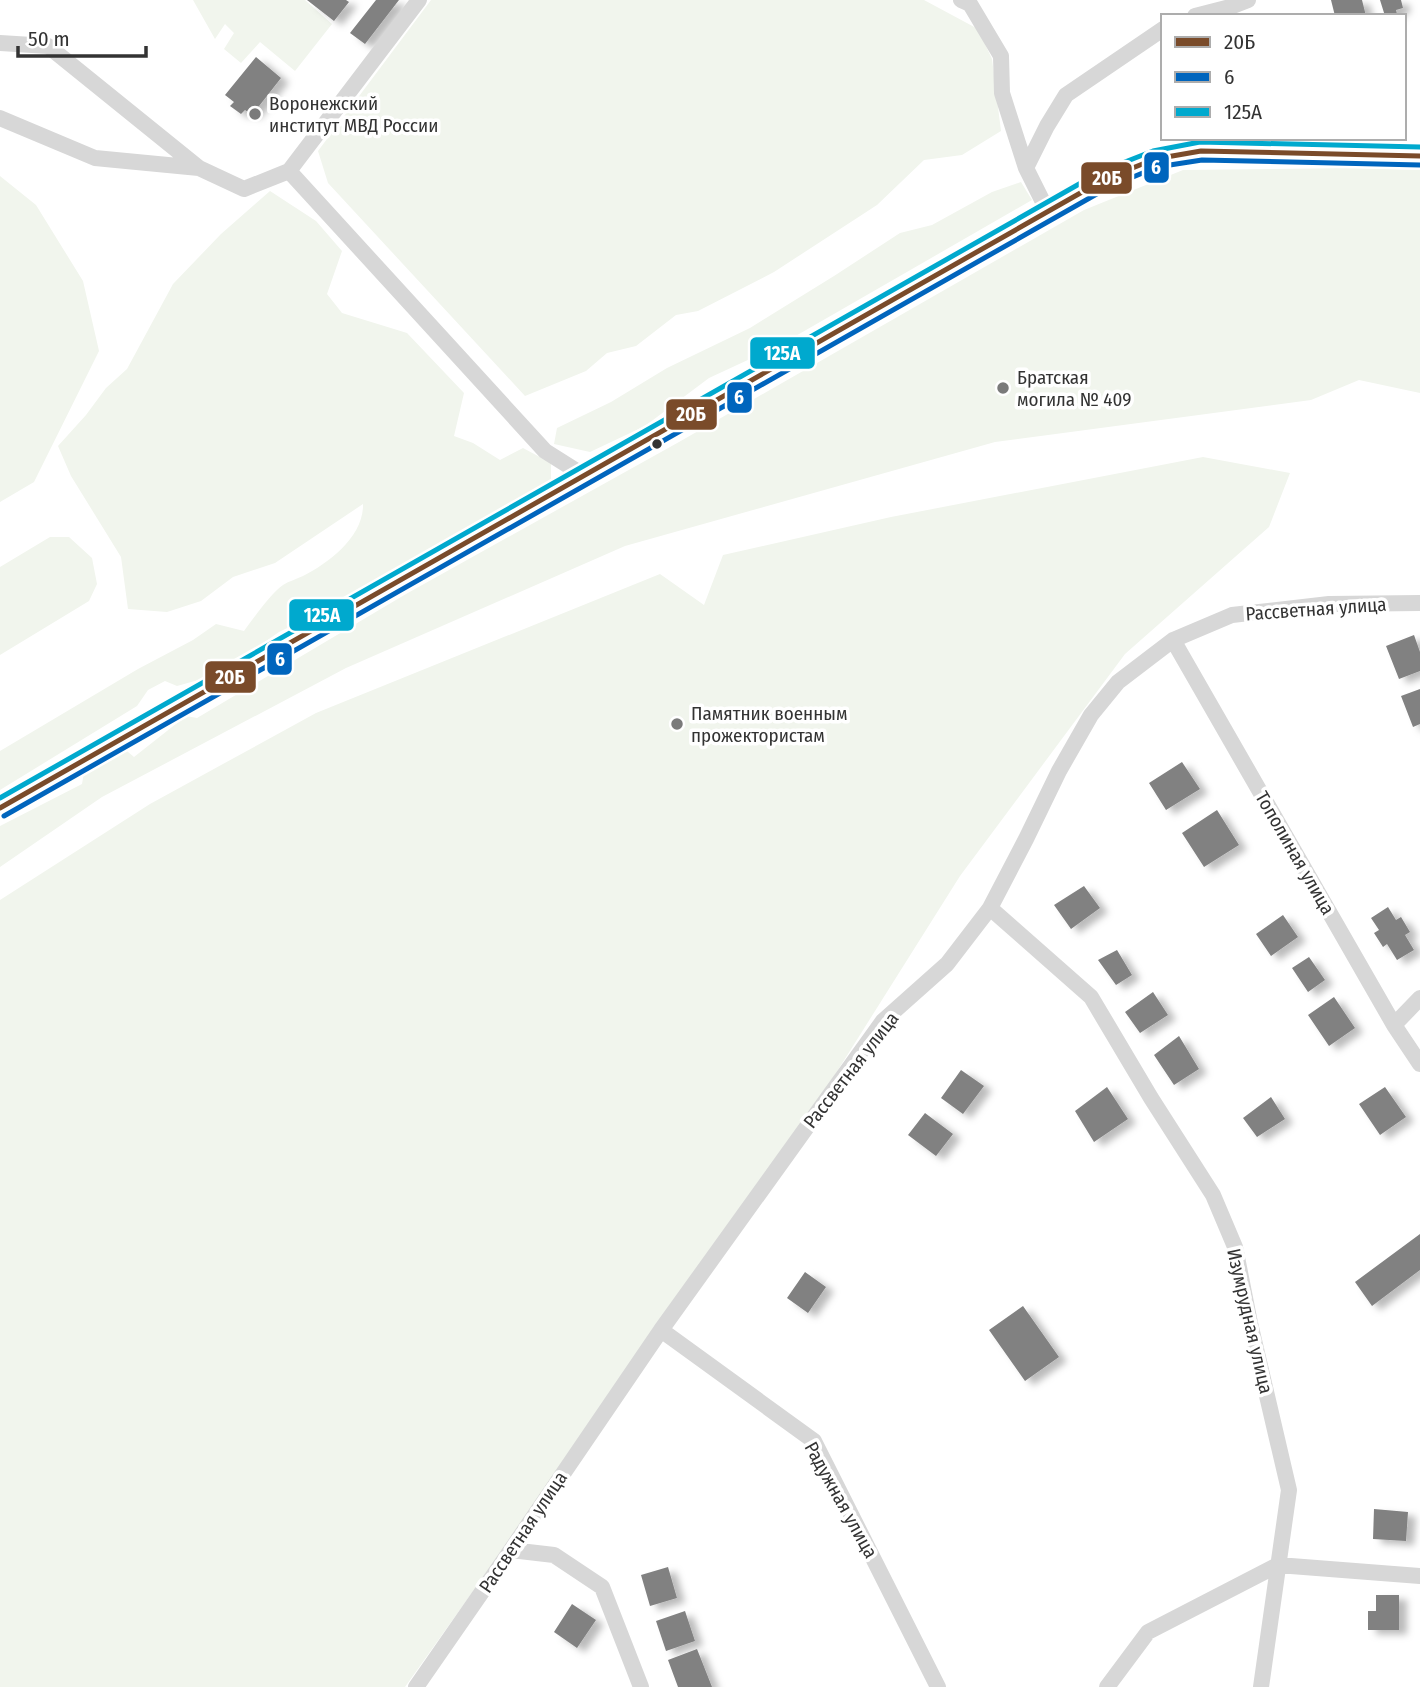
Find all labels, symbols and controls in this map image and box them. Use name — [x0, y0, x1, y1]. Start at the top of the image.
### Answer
scale bar — [18, 14, 145, 58]
legend — [1161, 14, 1406, 140]
text: 50 m — [28, 26, 70, 52]
text: 20Б — [1224, 29, 1255, 55]
text: 6 — [1224, 64, 1234, 90]
place label: Воронежский институт МВД России — [269, 92, 438, 137]
text: 125А — [1224, 99, 1262, 125]
marker: Воронежский институт МВД России — [247, 106, 263, 122]
line badge: 6 — [1143, 151, 1170, 184]
text: 6 — [1151, 156, 1161, 179]
line badge: 20Б — [1080, 161, 1133, 195]
text: 20Б — [1091, 167, 1122, 190]
line badge: 125А — [749, 336, 816, 370]
text: 125А — [764, 342, 801, 365]
place label: Братская могила № 409 — [1017, 366, 1131, 411]
marker: Братская могила № 409 — [995, 380, 1011, 396]
line badge: 6 — [726, 381, 753, 414]
text: 6 — [734, 386, 744, 409]
line badge: 20Б — [665, 398, 718, 431]
text: 20Б — [675, 403, 706, 426]
unlabelled marker — [650, 437, 664, 451]
street label: Рассветная улица — [1245, 593, 1387, 625]
line badge: 125А — [288, 598, 355, 632]
text: 125А — [304, 604, 341, 627]
line badge: 6 — [266, 642, 293, 676]
text: 6 — [275, 648, 285, 671]
line badge: 20Б — [204, 660, 257, 694]
text: 20Б — [214, 666, 245, 689]
place label: Памятник военным прожектористам — [691, 702, 847, 747]
marker: Памятник военным прожектористам — [669, 716, 685, 732]
street label: Тополиная улица — [1250, 787, 1340, 919]
street label: Рассветная улица — [798, 1007, 904, 1133]
street label: Изумрудная улица — [1222, 1246, 1278, 1396]
street label: Радужная улица — [800, 1438, 882, 1562]
street label: Рассветная улица — [474, 1467, 572, 1597]

